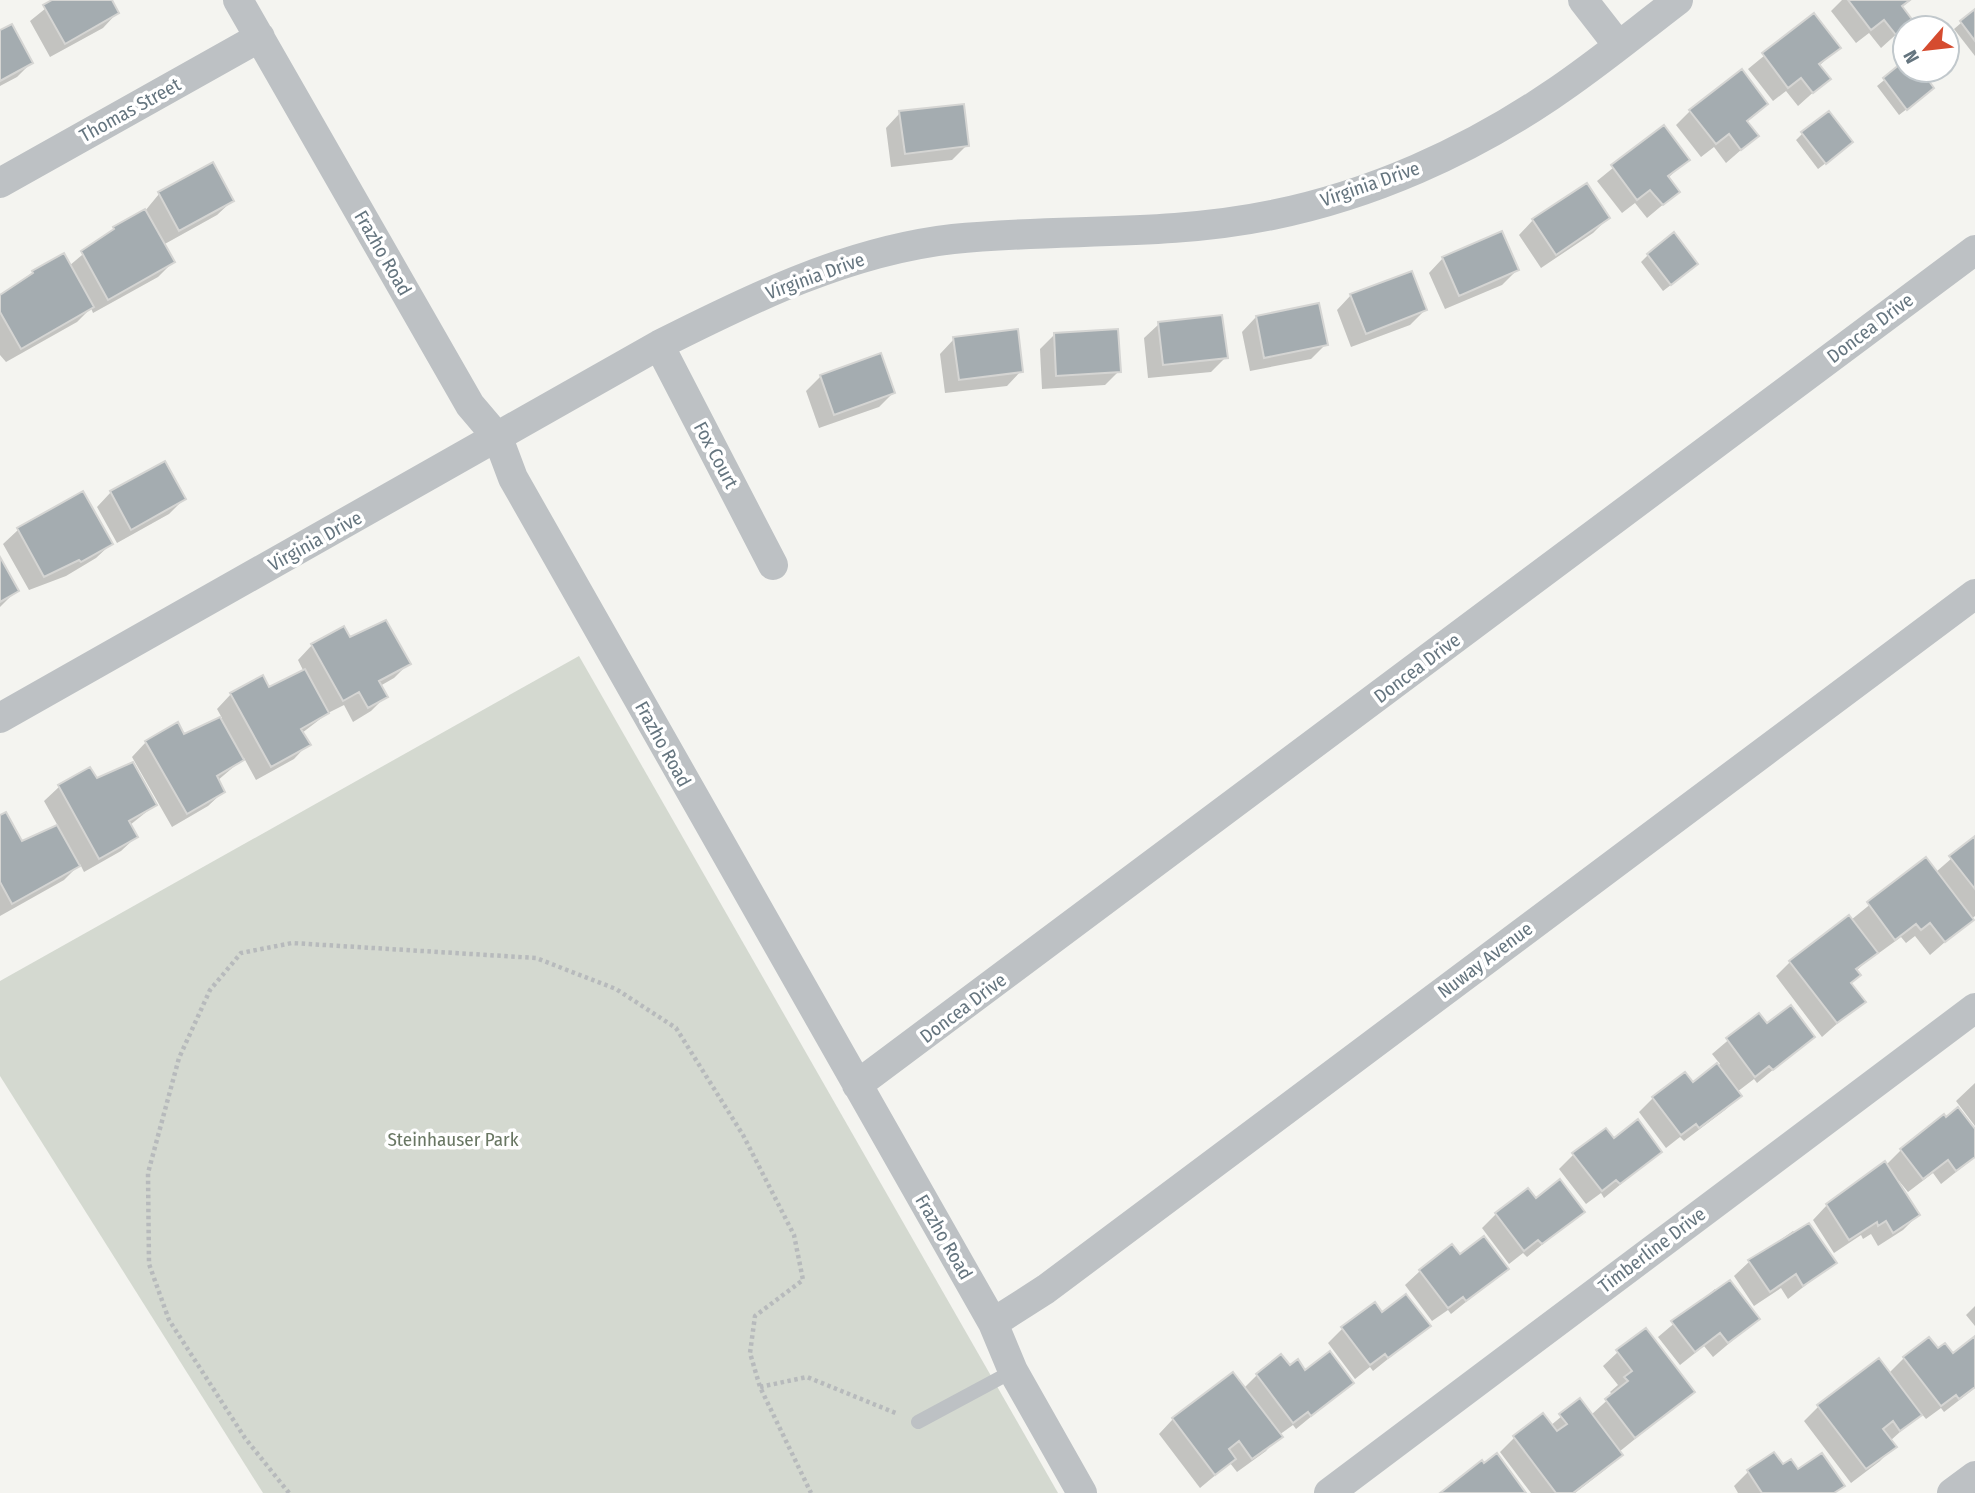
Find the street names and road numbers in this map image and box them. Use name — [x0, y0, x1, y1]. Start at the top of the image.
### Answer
street label: Thomas Street — [75, 72, 185, 147]
street label: Virginia Drive — [1317, 156, 1423, 212]
street label: Frazho Road — [349, 206, 417, 300]
street label: Virginia Drive — [763, 248, 867, 304]
street label: Doncea Drive — [1822, 288, 1918, 368]
street label: Fox Court — [689, 418, 743, 493]
street label: Virginia Drive — [264, 506, 366, 576]
street label: Doncea Drive — [1369, 628, 1465, 708]
street label: Frazho Road — [630, 697, 696, 791]
street label: Nuway Avenue — [1433, 917, 1537, 1003]
street label: Doncea Drive — [915, 968, 1011, 1048]
street label: Frazho Road — [910, 1190, 978, 1284]
street label: Timberline Drive — [1594, 1202, 1710, 1298]

